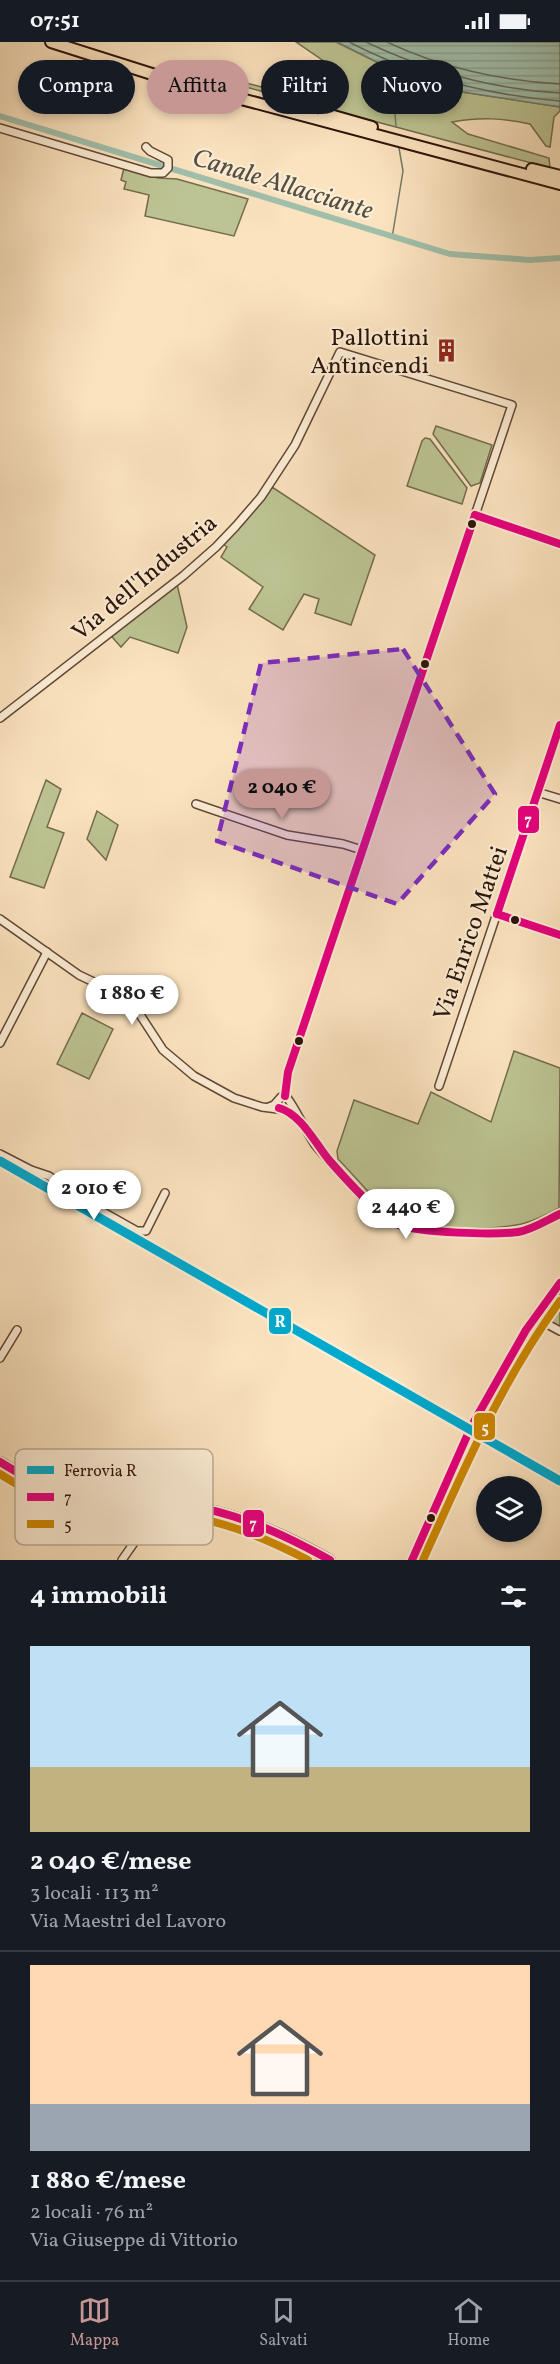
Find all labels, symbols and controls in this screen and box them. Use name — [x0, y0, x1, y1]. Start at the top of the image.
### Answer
text: 07:51 — [30, 6, 80, 37]
chip: Compra — [18, 60, 135, 114]
chip: Affitta — [147, 60, 249, 114]
chip: Filtri — [261, 60, 349, 114]
chip: Nuovo — [361, 60, 463, 114]
water label: Canale Allacciante — [188, 140, 378, 230]
place label: Pallottini Antincendi — [311, 322, 429, 384]
building icon: Pallottini Antincendi — [434, 338, 460, 364]
street label: Via dell'Industria — [65, 507, 225, 650]
unlabelled marker — [466, 518, 478, 530]
unlabelled marker — [419, 658, 431, 670]
pin: 2 040 € — [227, 769, 337, 820]
text: 2 040 € — [247, 774, 317, 802]
line badge: 7 — [517, 805, 540, 834]
text: 7 — [524, 810, 532, 832]
street label: Via Enrico Mattei — [426, 842, 518, 1025]
unlabelled marker — [509, 914, 521, 926]
pin: 1 880 € — [77, 975, 187, 1026]
text: 1 880 € — [100, 980, 164, 1008]
unlabelled marker — [293, 1035, 305, 1047]
pin: 2 010 € — [39, 1170, 149, 1221]
text: 2 010 € — [61, 1175, 127, 1203]
pin: 2 440 € — [351, 1189, 461, 1240]
text: 2 440 € — [371, 1194, 441, 1222]
line badge: R — [268, 1307, 292, 1335]
text: R — [274, 1312, 286, 1334]
line badge: 5 — [473, 1412, 496, 1441]
text: 5 — [481, 1418, 489, 1440]
legend — [15, 1449, 213, 1545]
text: Ferrovia R — [64, 1461, 137, 1483]
map controls — [476, 1476, 542, 1542]
button: layers — [476, 1476, 542, 1542]
text: 7 — [64, 1488, 72, 1510]
line badge: 7 — [242, 1509, 265, 1538]
unlabelled marker — [425, 1512, 437, 1524]
text: 7 — [249, 1514, 257, 1536]
text: 5 — [64, 1515, 72, 1537]
text: 4 immobili — [30, 1578, 167, 1614]
icon: filters — [497, 1580, 530, 1613]
icon: home — [226, 1685, 334, 1793]
text: 2 040 €/mese — [30, 1844, 192, 1880]
text: 3 locali · 113 m² — [30, 1880, 159, 1908]
text: Via Maestri del Lavoro — [30, 1908, 226, 1936]
icon: home — [226, 2004, 334, 2112]
text: 1 880 €/mese — [30, 2163, 186, 2199]
text: 2 locali · 76 m² — [30, 2199, 153, 2227]
text: Via Giuseppe di Vittorio — [30, 2227, 238, 2255]
tab: Mappa — [70, 2294, 119, 2352]
tab: Salvati — [259, 2294, 308, 2352]
tab: Home — [448, 2294, 490, 2352]

